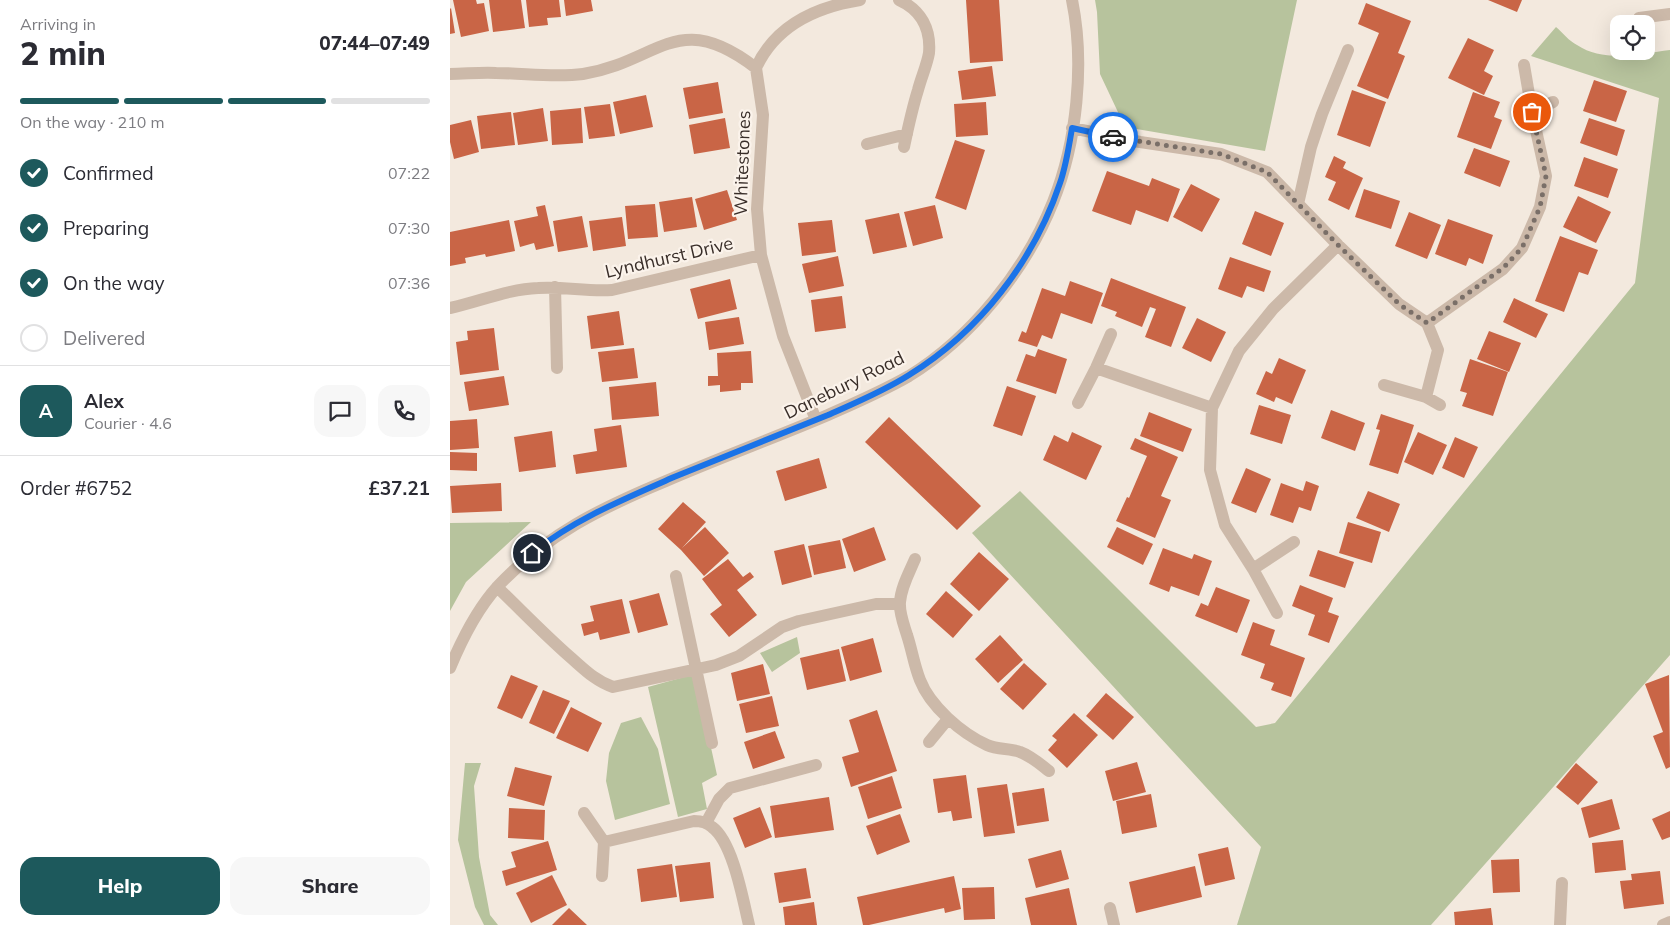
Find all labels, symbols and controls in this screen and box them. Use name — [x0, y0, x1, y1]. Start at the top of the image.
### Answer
text: Arriving in — [20, 14, 96, 34]
map controls — [1610, 15, 1655, 60]
button: locate — [1610, 15, 1655, 60]
text: 07:44–07:49 — [319, 31, 430, 55]
text: 2 min — [20, 33, 106, 73]
pin — [1511, 91, 1553, 133]
icon: bag — [1518, 98, 1546, 126]
street label: Whitestones — [729, 110, 755, 216]
text: On the way · 210 m — [20, 112, 165, 132]
courier — [1088, 112, 1138, 162]
icon: car — [1099, 123, 1127, 151]
icon: check — [20, 159, 48, 187]
text: Confirmed — [63, 161, 154, 185]
text: 07:22 — [388, 163, 430, 183]
icon: check — [20, 214, 48, 242]
text: Preparing — [63, 216, 149, 240]
text: 07:30 — [388, 218, 430, 238]
street label: Lyndhurst Drive — [603, 231, 735, 283]
icon: check — [20, 269, 48, 297]
text: On the way — [63, 271, 165, 295]
text: 07:36 — [388, 273, 430, 293]
text: Delivered — [63, 326, 145, 350]
street label: Danebury Road — [780, 346, 908, 424]
button: chat — [314, 385, 366, 437]
button: phone — [378, 385, 430, 437]
text: Alex — [84, 389, 124, 413]
text: A — [39, 399, 53, 423]
text: Courier · 4.6 — [84, 413, 172, 433]
text: Order #6752 — [20, 476, 132, 500]
text: £37.21 — [368, 476, 430, 500]
pin — [511, 532, 553, 574]
icon: home — [518, 539, 546, 567]
button: Help — [20, 857, 220, 915]
button: Share — [230, 857, 430, 915]

